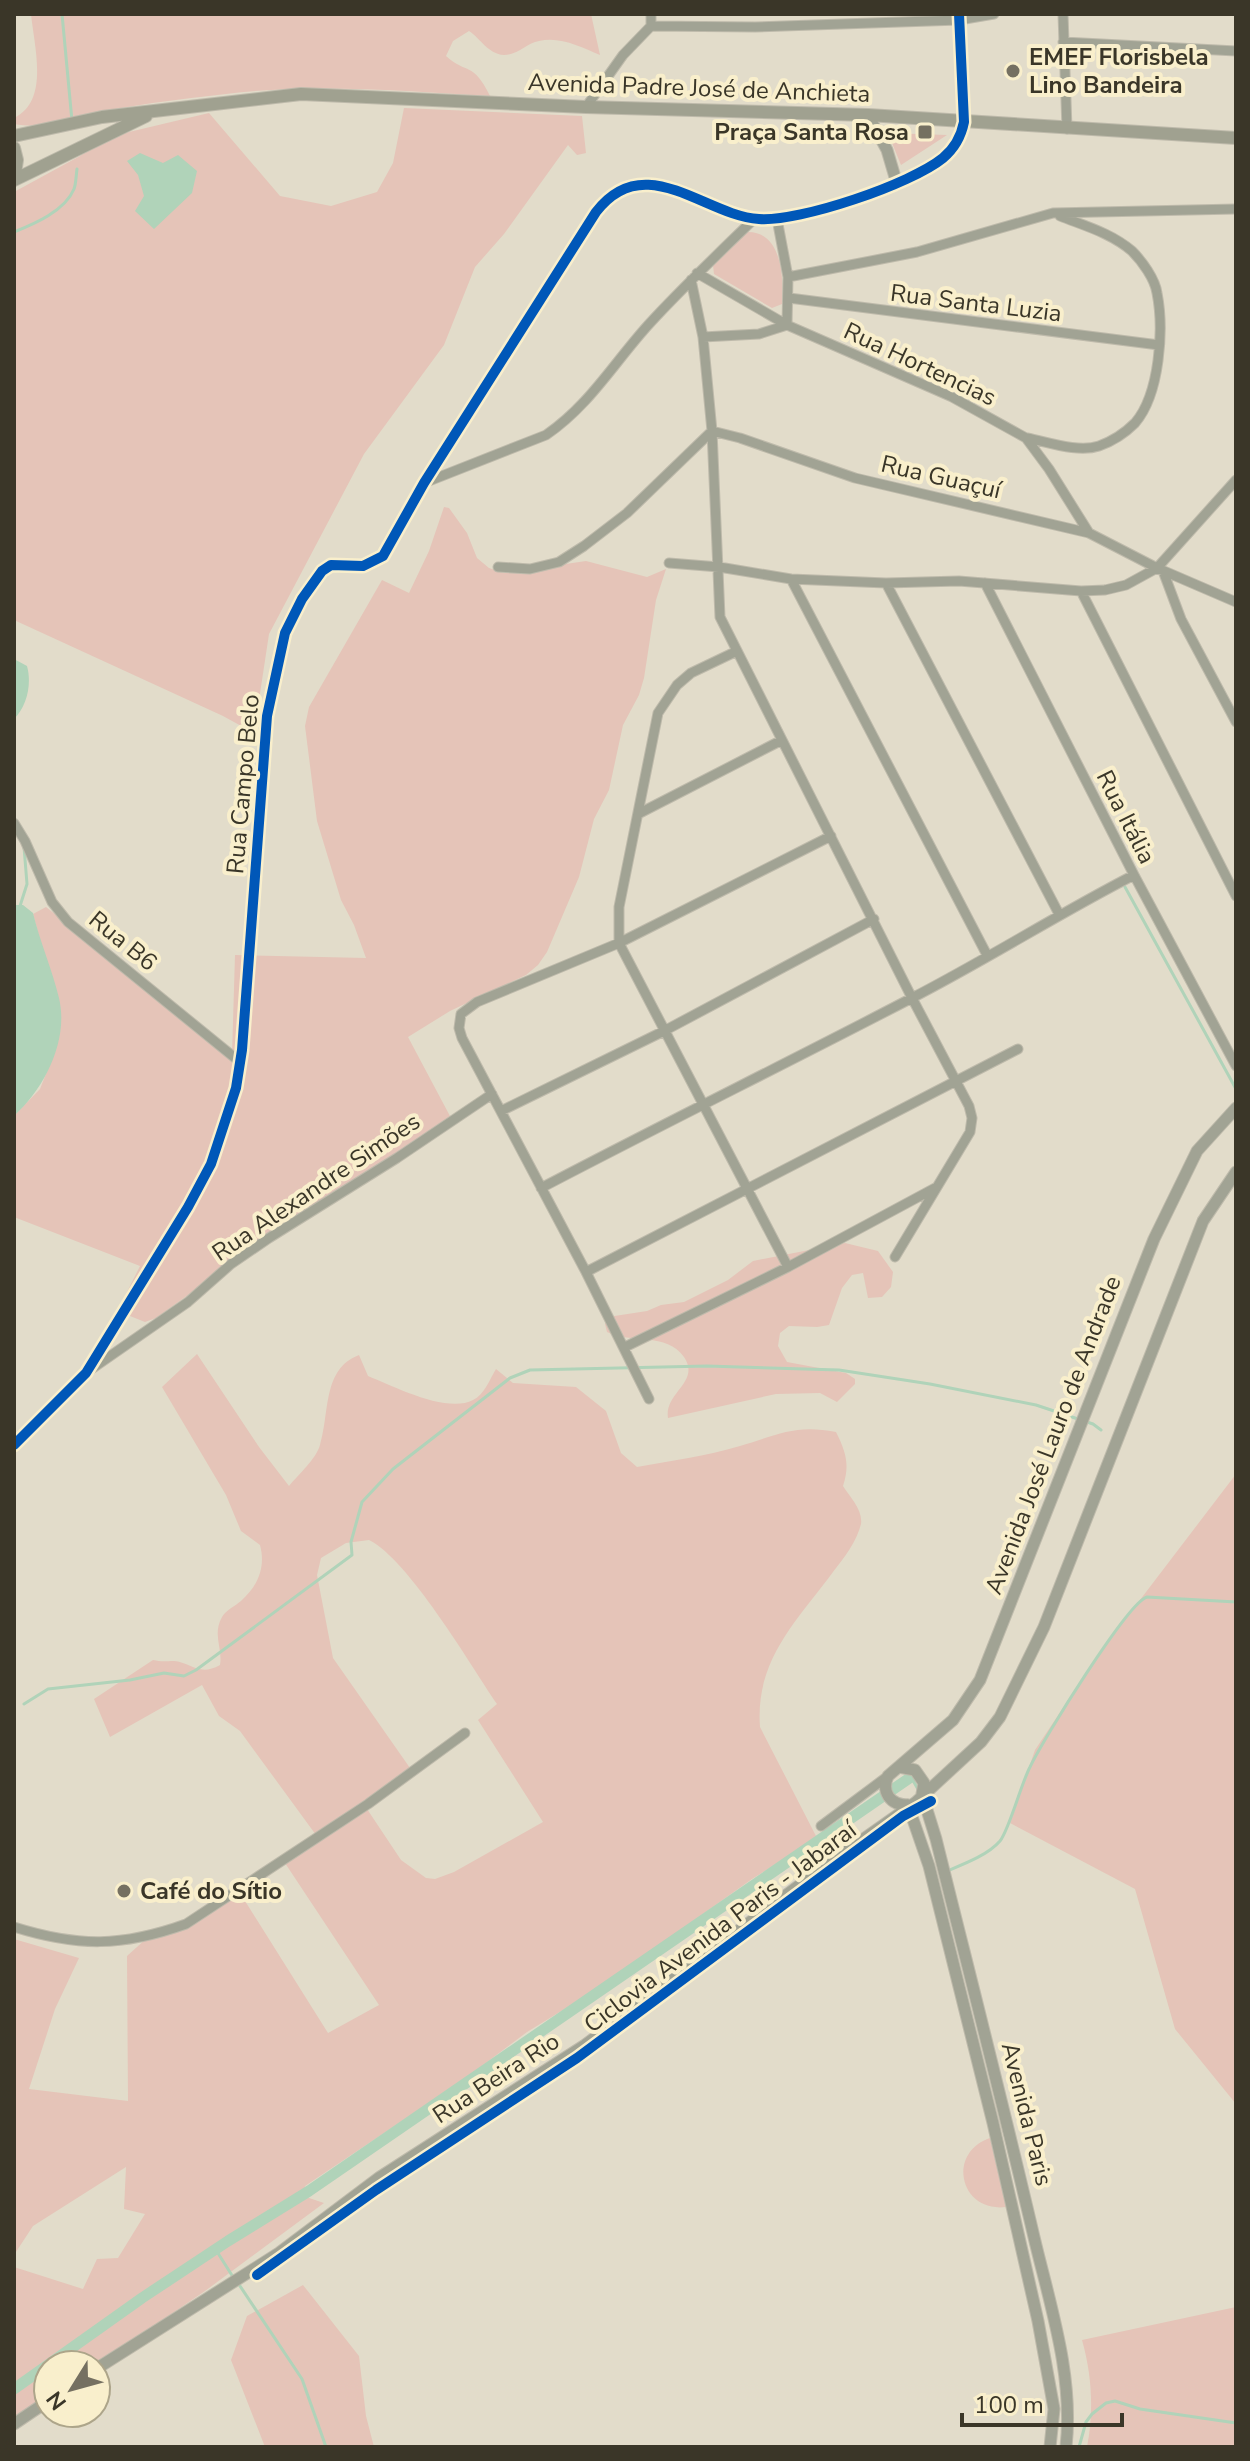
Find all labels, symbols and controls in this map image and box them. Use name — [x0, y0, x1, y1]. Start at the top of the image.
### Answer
place label: EMEF Florisbela Lino Bandeira — [1029, 41, 1209, 101]
marker: EMEF Florisbela Lino Bandeira — [1004, 62, 1022, 80]
street label: Avenida Padre José de Anchieta — [527, 66, 871, 110]
place label: Praça Santa Rosa — [714, 116, 909, 148]
marker: Praça Santa Rosa — [916, 123, 934, 141]
street label: Rua Santa Luzia — [888, 277, 1064, 329]
street label: Rua Hortencias — [839, 315, 1001, 413]
street label: Rua Guaçuí — [878, 448, 1006, 507]
street label: Rua Campo Belo — [219, 693, 267, 875]
street label: Rua Itália — [1089, 765, 1163, 869]
street label: Rua B6 — [82, 904, 164, 978]
street label: Rua Alexandre Simões — [206, 1105, 426, 1269]
street label: Avenida José Lauro de Andrade — [977, 1271, 1129, 1599]
street label: Ciclovia Avenida Paris - Jabaraí — [577, 1813, 864, 2040]
place label: Café do Sítio — [140, 1875, 282, 1907]
marker: Café do Sítio — [115, 1882, 133, 1900]
street label: Rua Beira Rio — [426, 2025, 566, 2131]
street label: Avenida Paris — [994, 2039, 1060, 2189]
north arrow — [32, 2349, 112, 2429]
scale bar — [962, 2377, 1122, 2427]
text: N — [40, 2385, 74, 2416]
text: 100 m — [974, 2389, 1044, 2421]

